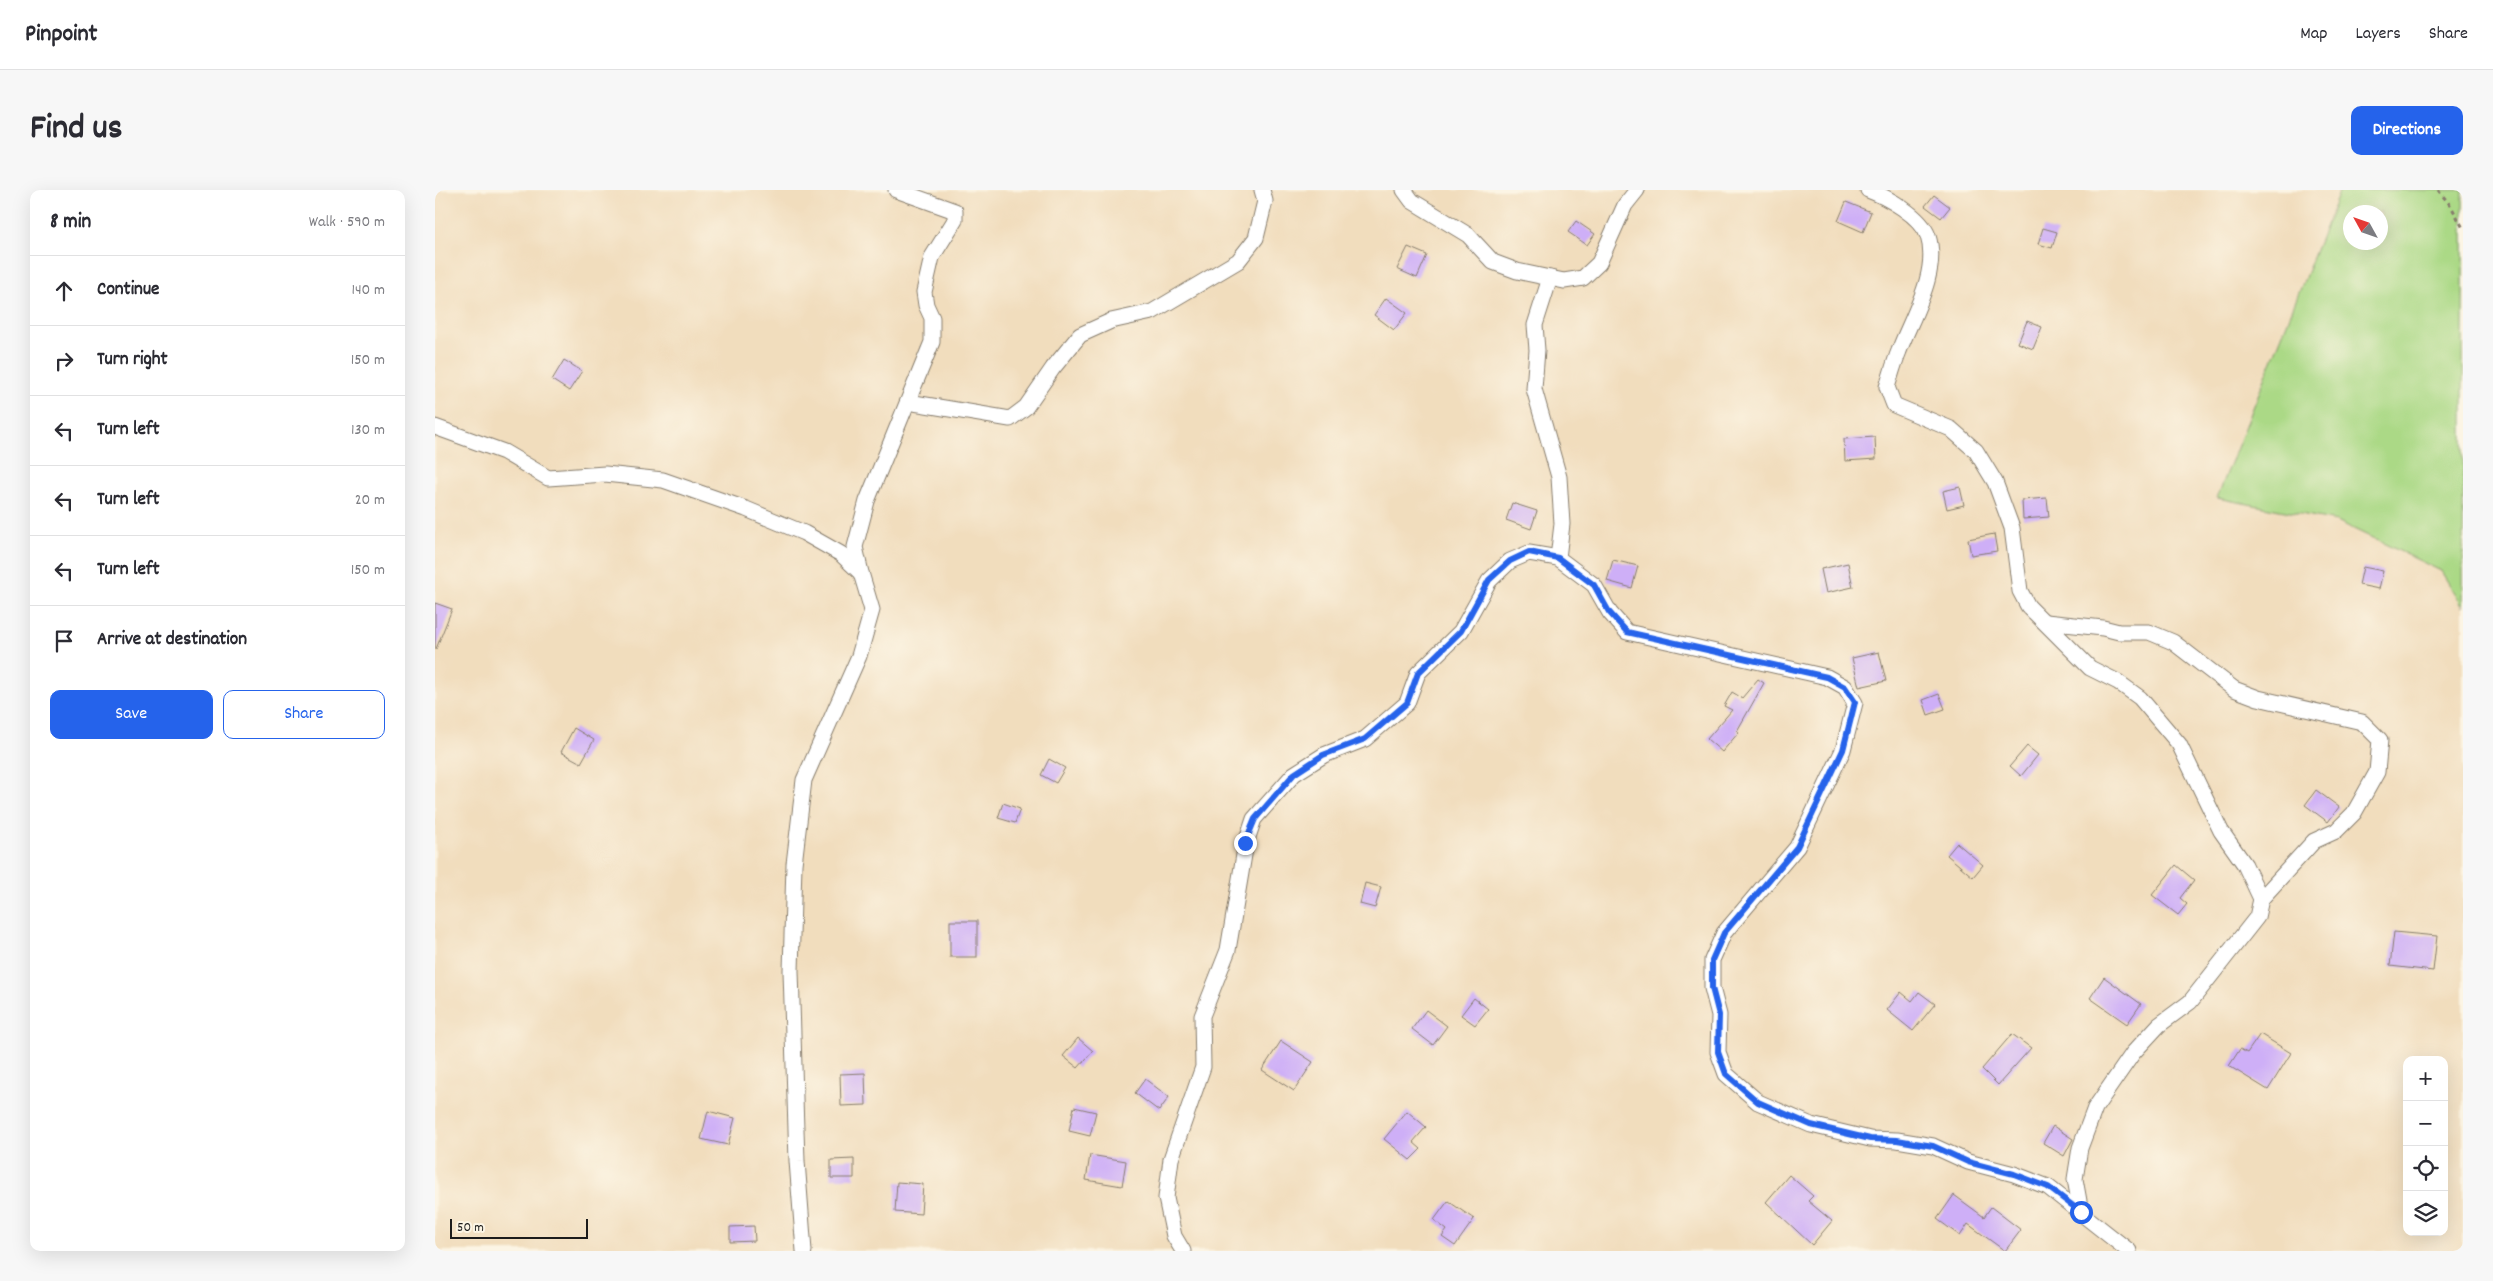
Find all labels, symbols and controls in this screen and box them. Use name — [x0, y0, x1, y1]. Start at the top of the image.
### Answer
text: Pinpoint — [25, 18, 97, 52]
text: Map — [2300, 22, 2327, 47]
text: Layers — [2355, 22, 2401, 47]
text: Share — [2429, 22, 2468, 47]
text: Find us — [30, 105, 122, 155]
button: Directions — [2351, 106, 2463, 155]
north arrow — [2343, 205, 2388, 250]
text: 8 min — [50, 208, 91, 238]
text: Walk · 590 m — [309, 211, 385, 234]
icon: ahead — [50, 277, 78, 305]
text: Continue — [97, 277, 159, 304]
text: 140 m — [351, 279, 385, 302]
icon: right — [50, 347, 78, 375]
text: Turn right — [97, 347, 168, 374]
text: 150 m — [351, 349, 385, 372]
icon: left — [50, 417, 78, 445]
text: Turn left — [97, 417, 160, 444]
text: 130 m — [351, 419, 385, 442]
icon: left — [50, 487, 78, 515]
text: Turn left — [97, 487, 160, 514]
text: 20 m — [355, 489, 385, 512]
icon: left — [50, 557, 78, 585]
text: Turn left — [97, 557, 160, 584]
text: 150 m — [351, 559, 385, 582]
icon: arrive — [50, 627, 78, 655]
text: Arrive at destination — [97, 627, 247, 654]
button: Save — [50, 690, 213, 739]
button: Share — [223, 690, 385, 739]
route end — [1234, 832, 1257, 855]
map controls — [2403, 1056, 2448, 1236]
button: + — [2403, 1056, 2448, 1101]
button: − — [2403, 1101, 2448, 1146]
button: locate — [2403, 1146, 2448, 1191]
button: layers — [2403, 1191, 2448, 1236]
route start — [2070, 1201, 2093, 1224]
scale bar — [450, 1216, 587, 1239]
text: 50 m — [457, 1218, 484, 1238]

